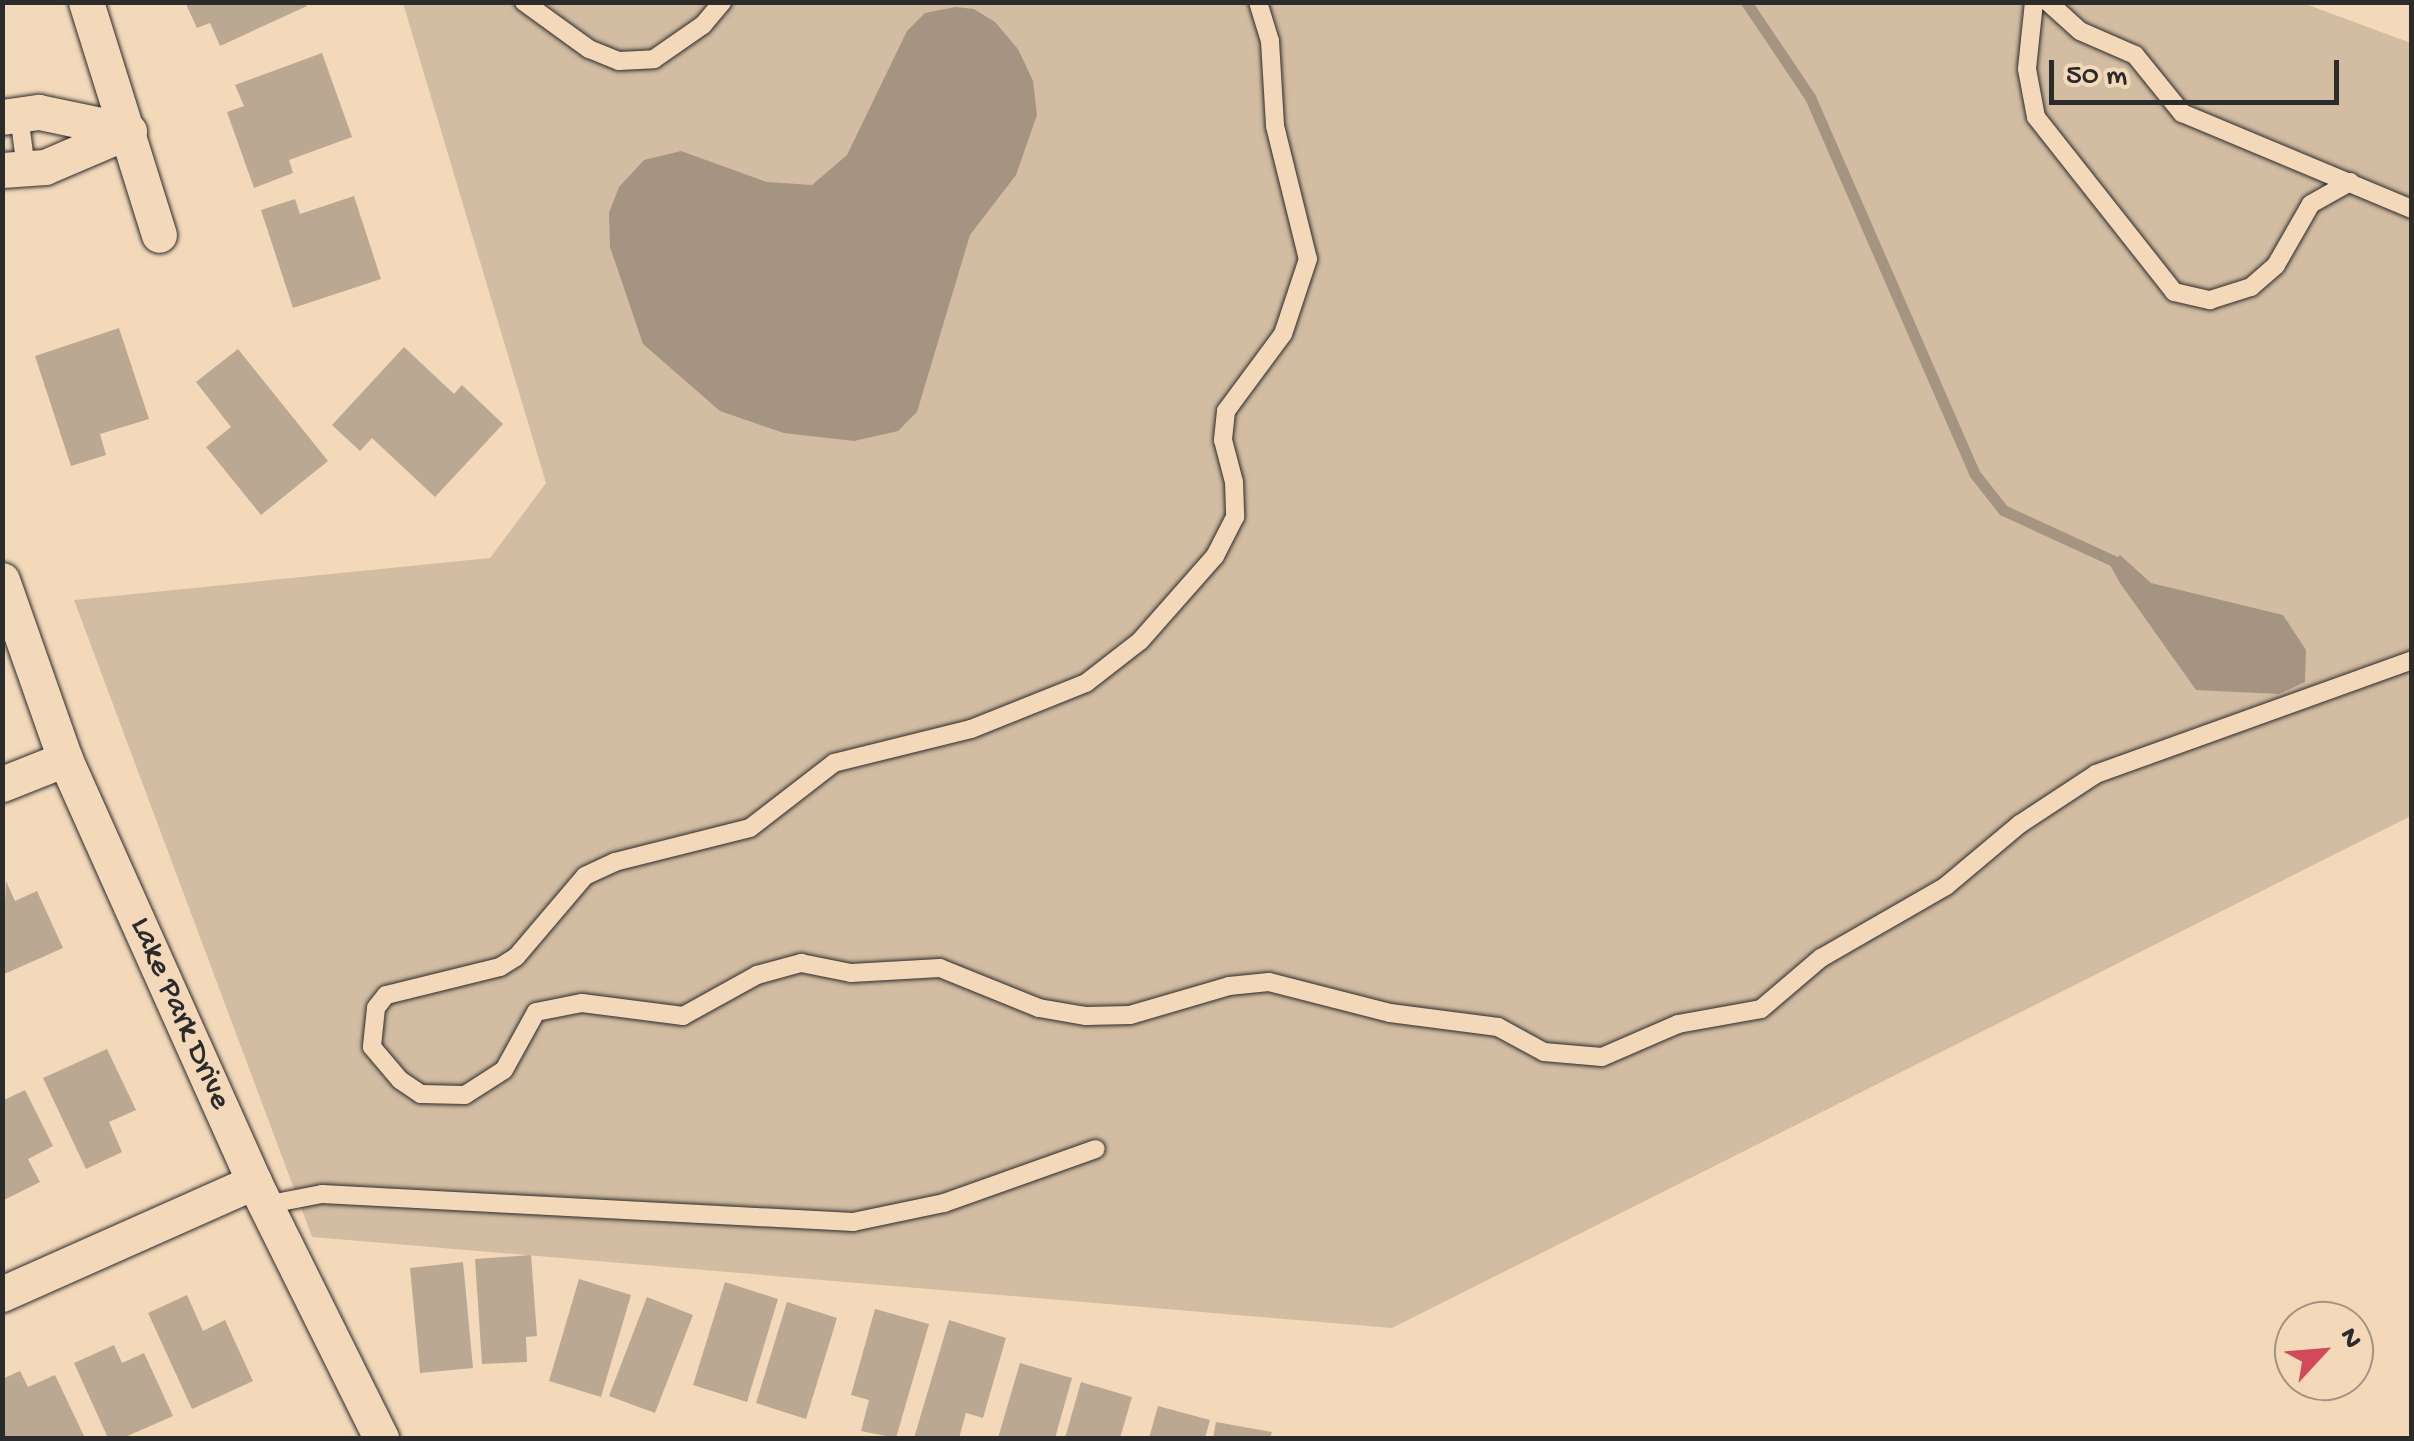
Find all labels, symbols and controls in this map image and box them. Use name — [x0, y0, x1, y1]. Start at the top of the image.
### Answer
scale bar — [2054, 40, 2344, 102]
text: 50 m — [2066, 60, 2127, 95]
street label: Lake Park Drive — [120, 912, 238, 1116]
north arrow — [2274, 1301, 2374, 1401]
text: N — [2331, 1323, 2368, 1354]

